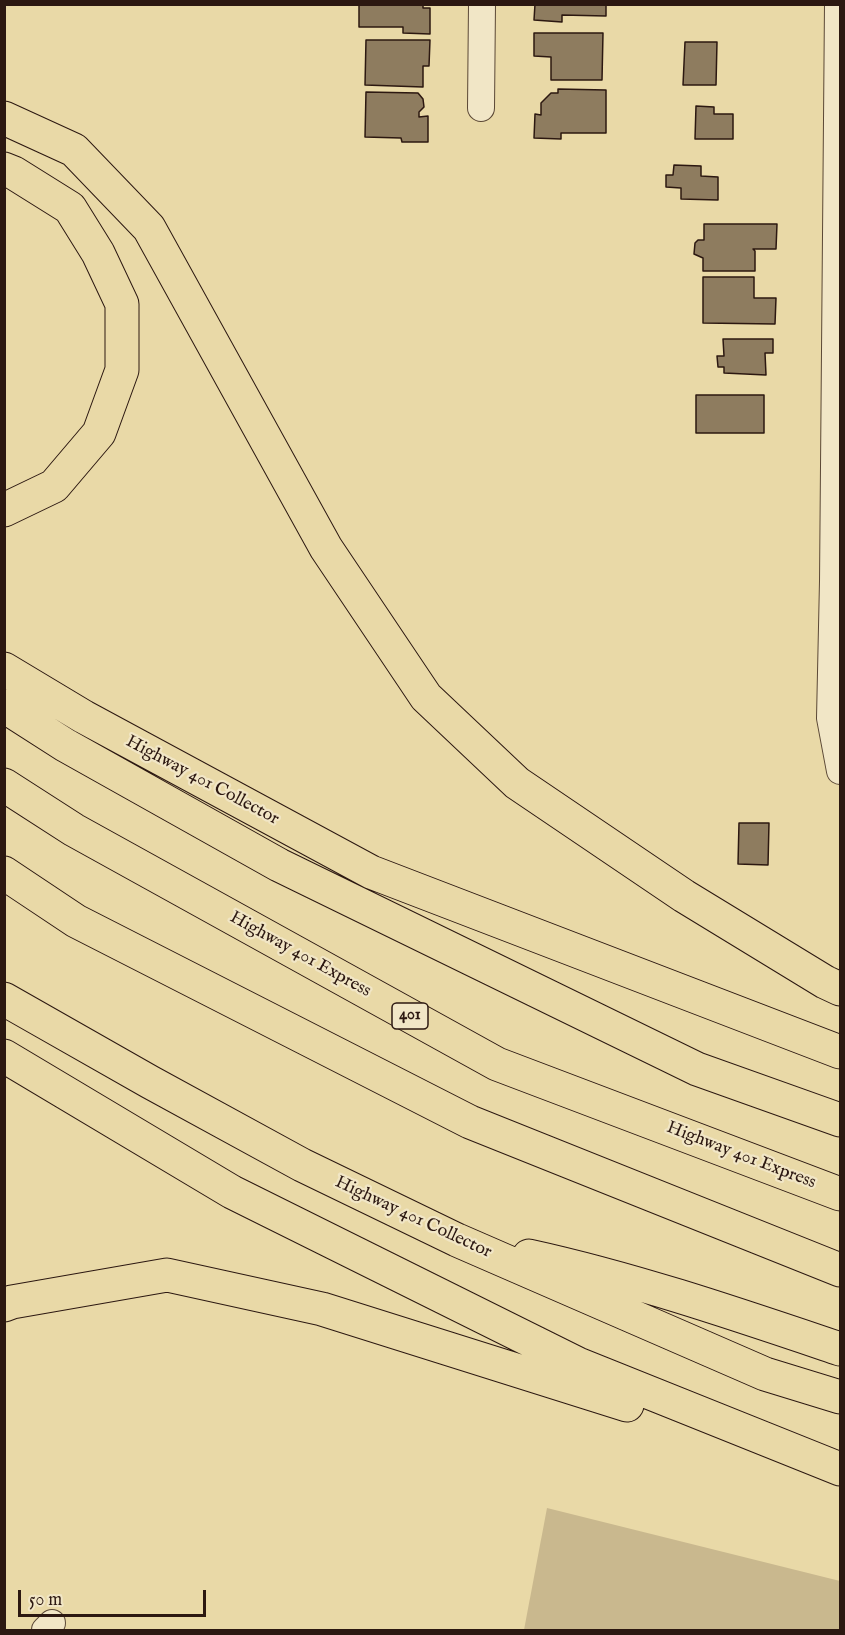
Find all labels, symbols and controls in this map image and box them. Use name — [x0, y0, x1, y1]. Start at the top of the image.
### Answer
street label: Highway 401 Collector — [122, 731, 282, 831]
street label: Highway 401 Express — [226, 907, 374, 1003]
road number: 401 — [392, 1003, 428, 1029]
street label: Highway 401 Express — [663, 1118, 819, 1194]
street label: Highway 401 Collector — [331, 1172, 495, 1264]
scale bar — [21, 1578, 208, 1616]
text: 50 m — [29, 1589, 62, 1612]

